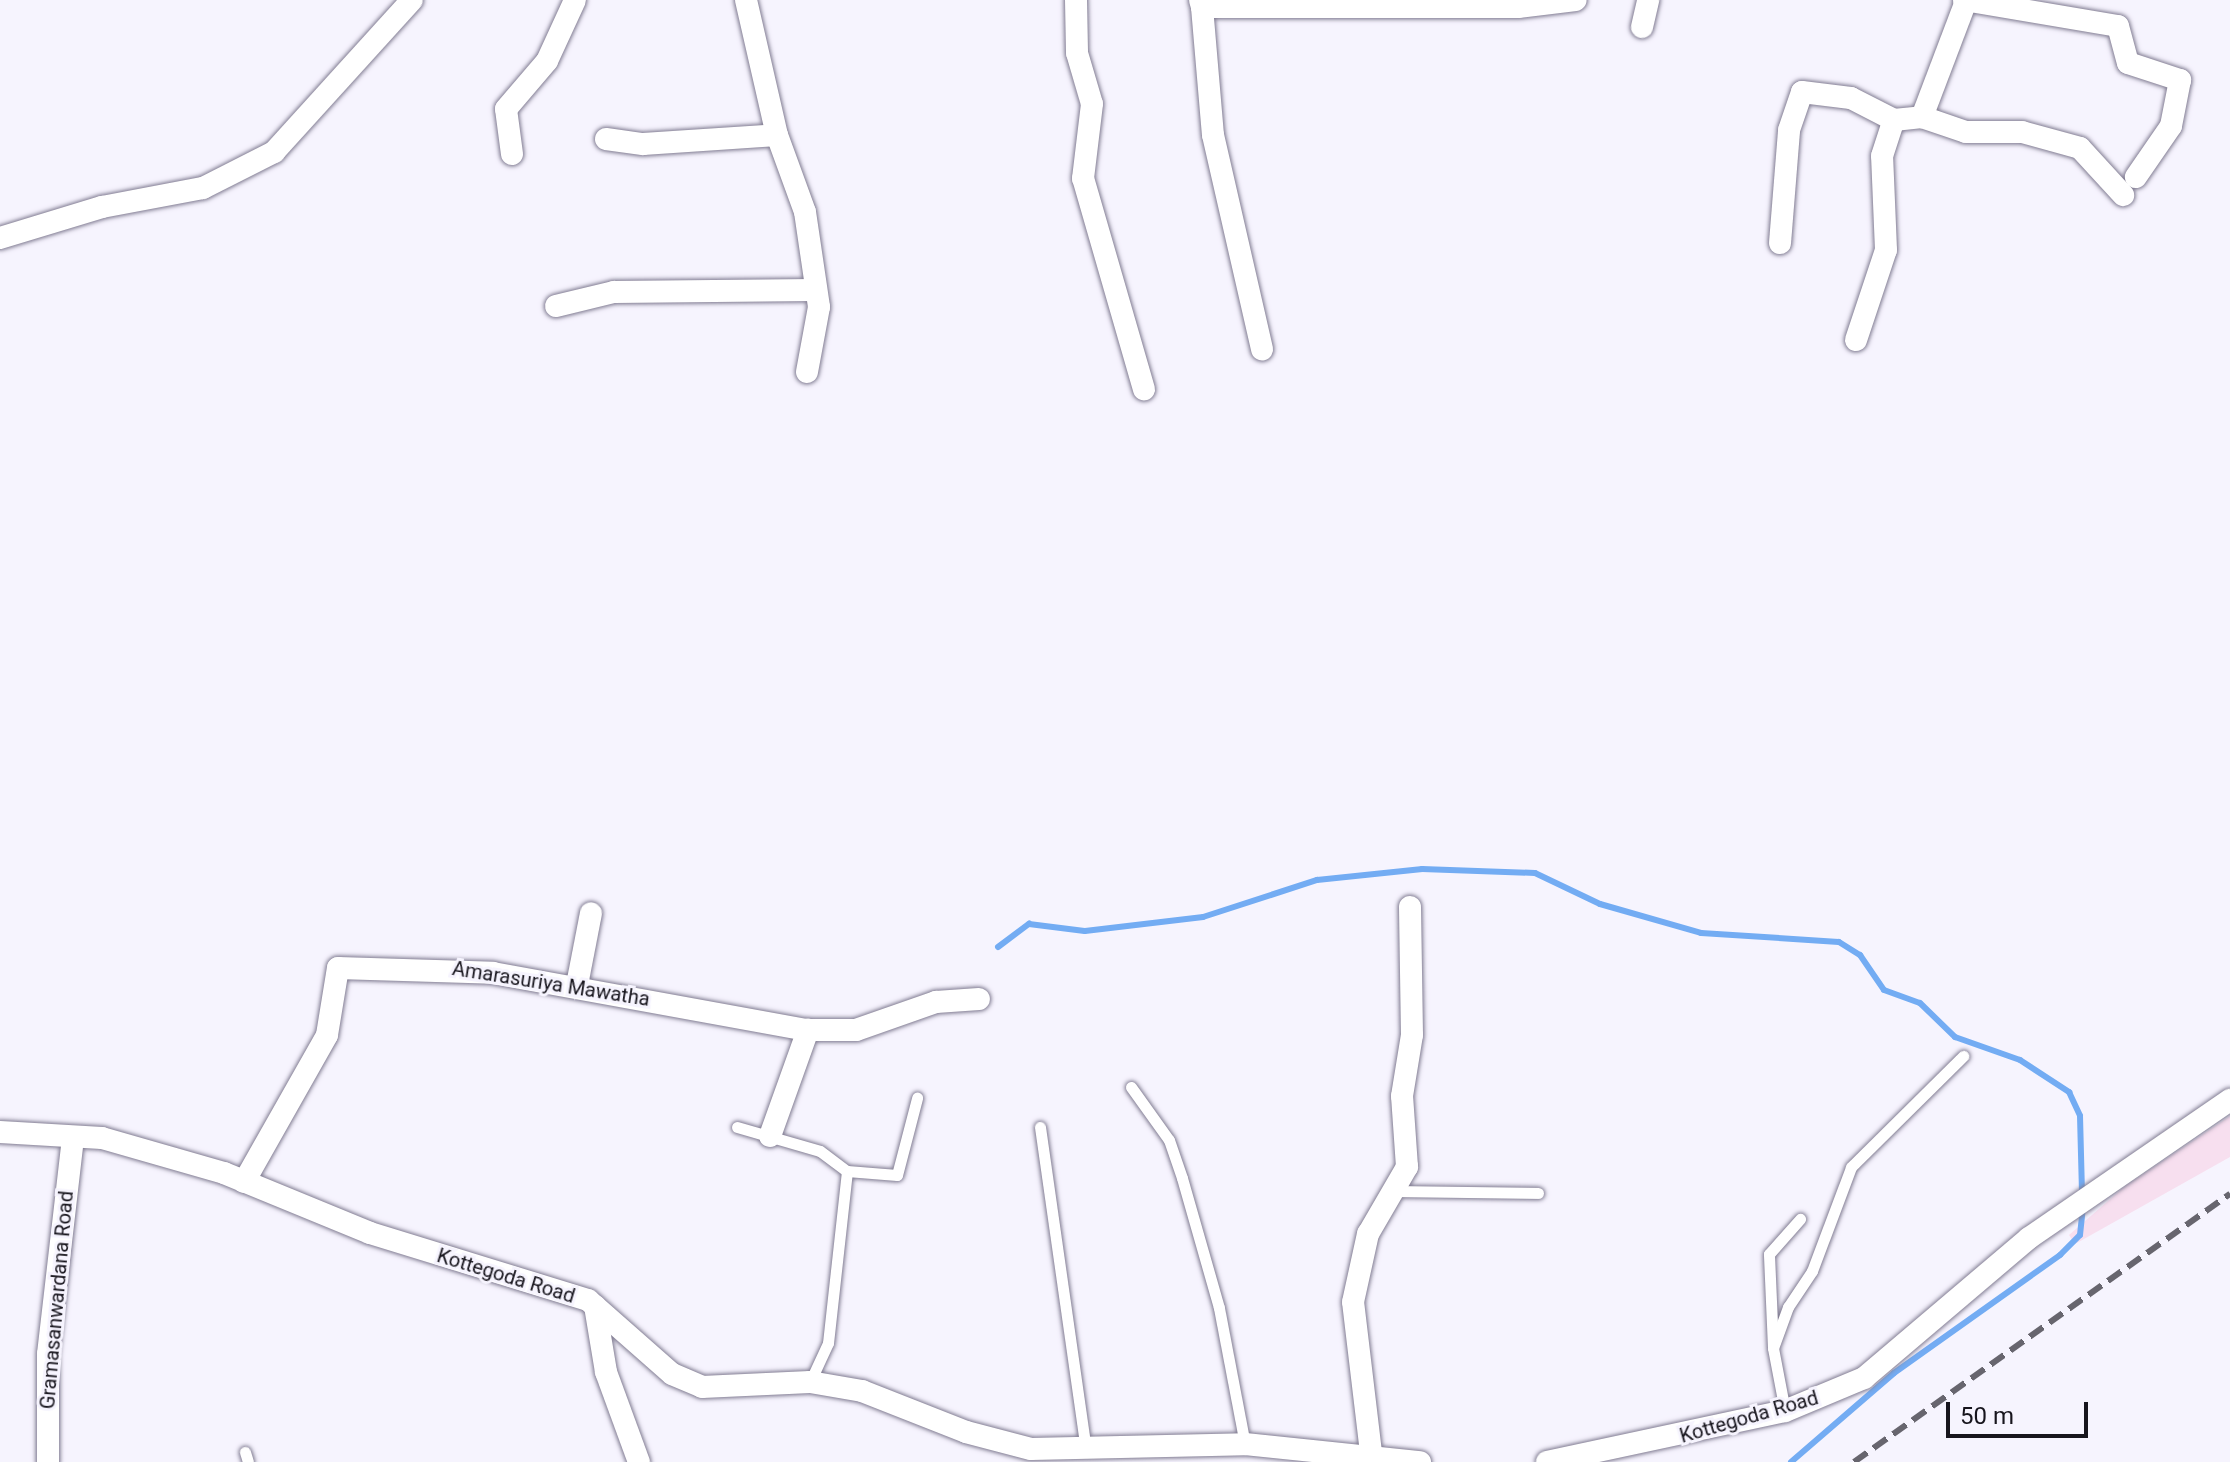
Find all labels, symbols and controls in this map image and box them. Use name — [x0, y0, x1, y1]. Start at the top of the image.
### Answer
street label: Amarasuriya Mawatha — [451, 957, 651, 1011]
street label: Gramasanwardana Road — [36, 1190, 78, 1410]
street label: Kottegoda Road — [434, 1244, 578, 1308]
street label: Kottegoda Road — [1677, 1386, 1821, 1448]
scale bar — [1950, 1386, 2092, 1436]
text: 50 m — [1960, 1402, 2014, 1430]

